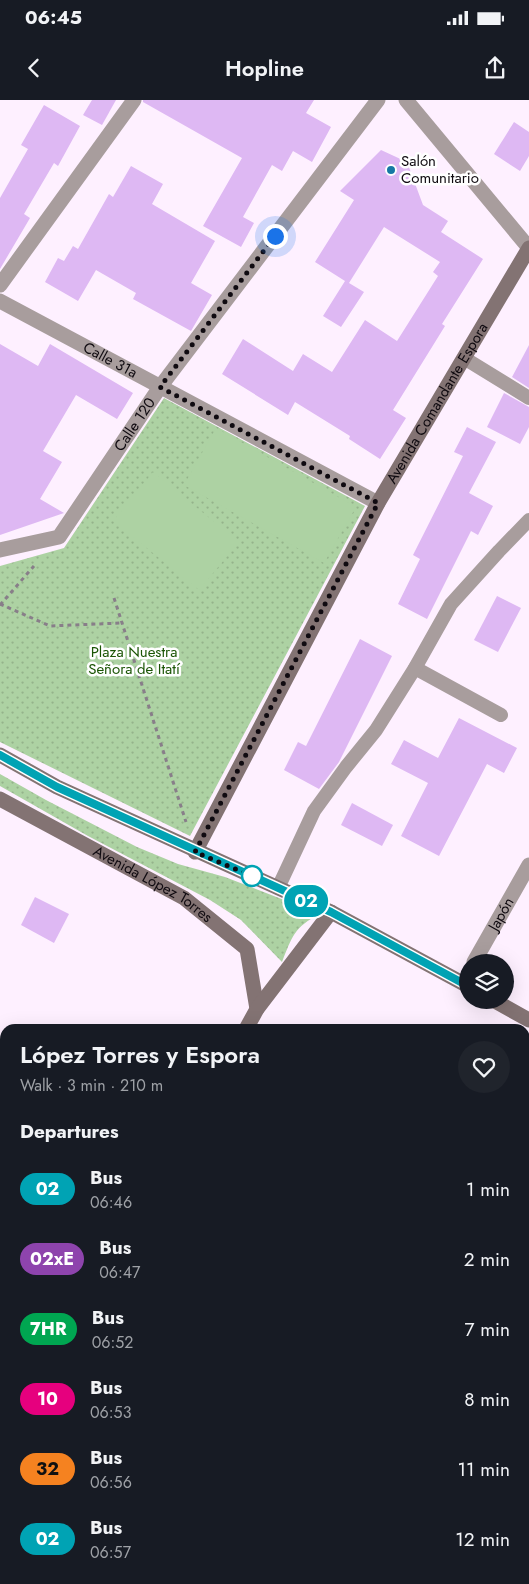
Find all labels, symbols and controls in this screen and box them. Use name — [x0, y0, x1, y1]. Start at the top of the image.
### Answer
text: 06:45 — [25, 4, 82, 31]
text: Hopline — [225, 52, 304, 84]
icon: back — [20, 54, 48, 82]
icon: share — [481, 54, 509, 82]
place label: Salón Comunitario — [401, 150, 479, 189]
marker: Salón Comunitario — [385, 164, 397, 176]
your location — [263, 224, 288, 249]
street label: Avenida Comandante Espora — [381, 319, 493, 488]
street label: Calle 31a — [79, 336, 141, 383]
street label: Calle 120 — [109, 393, 161, 456]
park label: Plaza Nuestra Señora de Itatí — [88, 641, 181, 680]
street label: Avenida López Torres — [89, 840, 217, 928]
unlabelled marker — [241, 865, 263, 887]
line badge: 02 — [284, 885, 328, 917]
text: 02 — [294, 888, 318, 914]
street label: Japón — [482, 893, 519, 937]
map controls — [459, 954, 514, 1009]
button: layers — [459, 954, 514, 1009]
text: López Torres y Espora — [20, 1037, 260, 1072]
button: heart — [458, 1041, 510, 1093]
text: Walk · 3 min · 210 m — [20, 1074, 163, 1097]
text: Departures — [20, 1118, 119, 1145]
text: Bus — [90, 1164, 122, 1191]
text: 02 — [36, 1176, 59, 1202]
text: 1 min — [466, 1176, 510, 1203]
text: 06:46 — [90, 1191, 132, 1214]
text: Bus — [99, 1234, 131, 1261]
text: 02xE — [30, 1246, 74, 1272]
text: 2 min — [464, 1246, 510, 1273]
text: 06:47 — [99, 1261, 141, 1284]
text: Bus — [92, 1304, 124, 1331]
text: 7HR — [30, 1316, 67, 1342]
text: 7 min — [465, 1316, 510, 1343]
text: 06:52 — [92, 1331, 133, 1354]
text: Bus — [90, 1374, 122, 1401]
text: 10 — [37, 1386, 58, 1412]
text: 8 min — [464, 1386, 510, 1413]
text: 06:53 — [90, 1401, 131, 1424]
text: Bus — [90, 1444, 122, 1471]
text: 32 — [36, 1456, 59, 1482]
text: 11 min — [457, 1456, 510, 1483]
text: 06:56 — [90, 1471, 132, 1494]
text: Bus — [90, 1514, 122, 1541]
text: 02 — [36, 1526, 59, 1552]
text: 12 min — [455, 1526, 510, 1553]
text: 06:57 — [90, 1541, 131, 1564]

